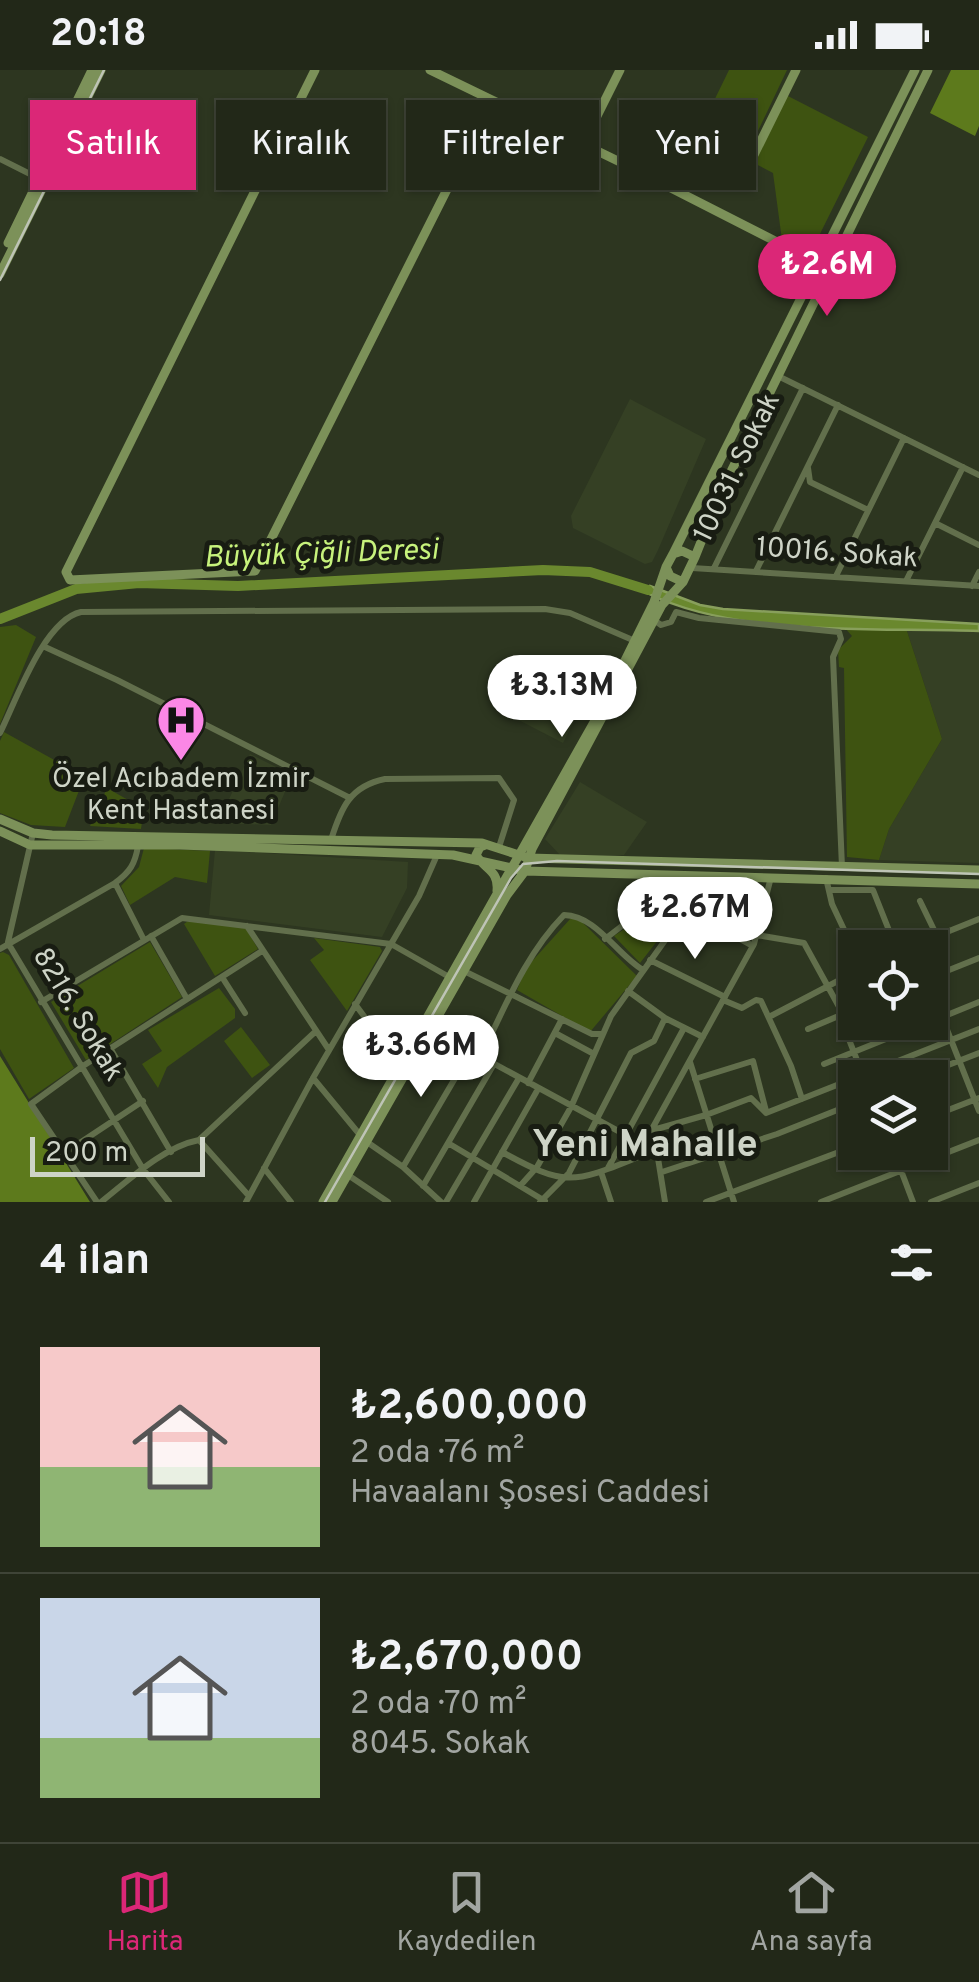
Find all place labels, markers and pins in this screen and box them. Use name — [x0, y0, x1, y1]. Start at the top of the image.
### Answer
pin: ₺2.6M — [757, 234, 897, 319]
pin: ₺3.13M — [481, 655, 643, 740]
hospital icon: Özel Acıbadem İzmir Kent Hastanesi — [155, 694, 207, 762]
place label: Özel Acıbadem İzmir Kent Hastanesi — [52, 760, 310, 830]
pin: ₺2.67M — [614, 877, 776, 962]
pin: ₺3.66M — [340, 1015, 502, 1100]

